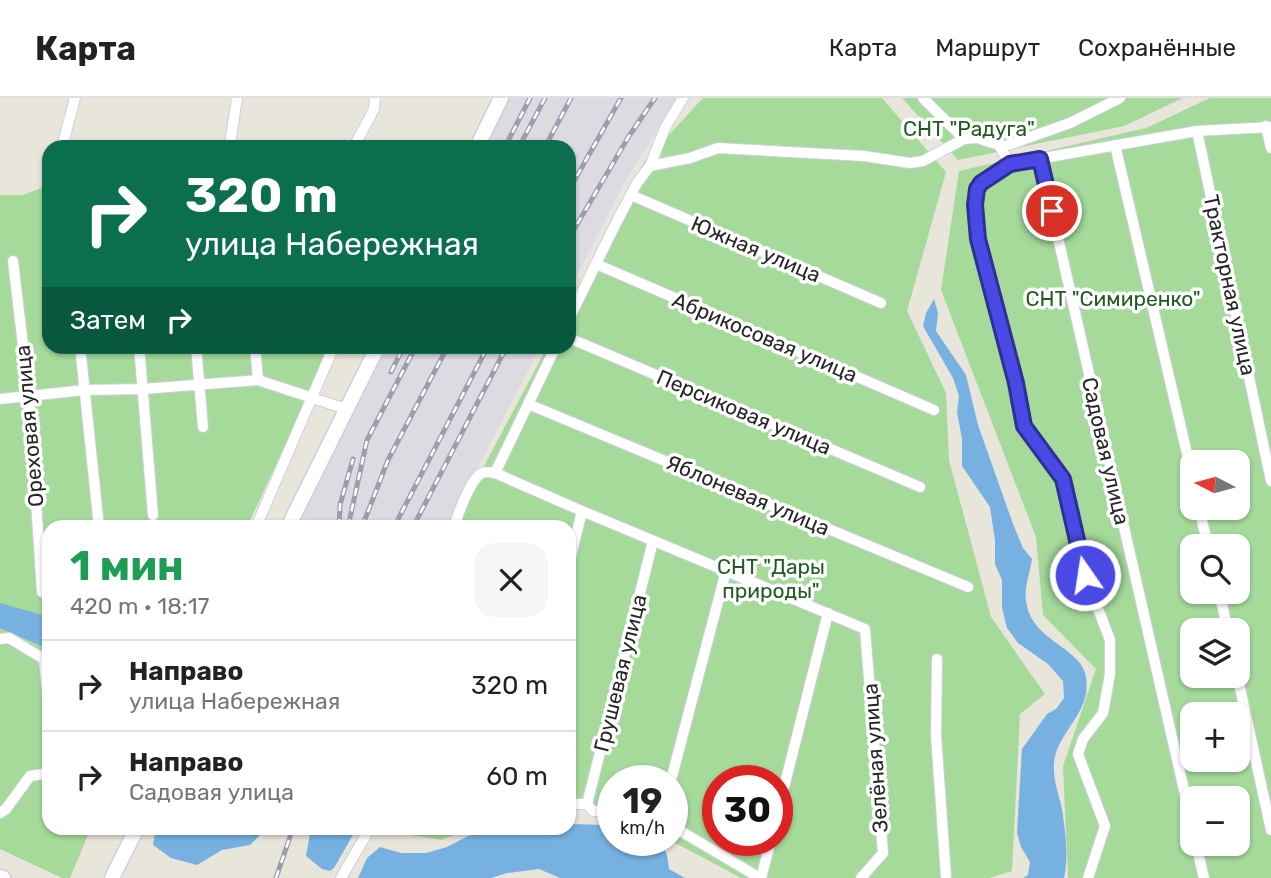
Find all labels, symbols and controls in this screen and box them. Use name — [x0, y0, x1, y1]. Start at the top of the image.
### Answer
text: Карта — [35, 29, 136, 68]
text: Карта — [829, 34, 897, 62]
text: Маршрут — [935, 34, 1040, 62]
text: Сохранённые — [1078, 34, 1236, 62]
park label: СНТ "Радуга" — [903, 116, 1035, 141]
text: 320 m — [185, 166, 338, 224]
icon: right — [70, 168, 161, 259]
pin — [1022, 181, 1082, 241]
icon: arrive — [1033, 192, 1071, 230]
street label: Тракторная улица — [1199, 192, 1261, 378]
street label: Южная улица — [688, 211, 824, 287]
text: улица Набережная — [185, 225, 479, 263]
park label: СНТ "Симиренко" — [1025, 286, 1201, 311]
street label: Абрикосовая улица — [669, 287, 861, 387]
icon: right — [160, 301, 198, 339]
text: Затем — [70, 305, 146, 336]
street label: Ореховая улица — [9, 344, 49, 508]
street label: Персиковая улица — [653, 364, 835, 460]
street label: Садовая улица — [1077, 375, 1135, 527]
street label: Яблоневая улица — [662, 449, 834, 541]
north arrow — [1180, 450, 1250, 520]
map controls — [1180, 450, 1250, 856]
button: search — [1180, 534, 1250, 604]
position arrow — [1048, 538, 1122, 612]
text: 1 мин — [70, 541, 184, 591]
button: close — [474, 543, 548, 617]
park label: СНТ "Дары природы" — [717, 554, 825, 603]
text: 420 m · 18:17 — [70, 592, 209, 620]
street label: Грушевая улица — [588, 592, 652, 754]
button: layers — [1180, 618, 1250, 688]
text: Направо — [129, 656, 243, 687]
icon: right — [70, 667, 108, 705]
text: 320 m — [471, 670, 548, 701]
street label: Зелёная улица — [857, 682, 893, 834]
text: улица Набережная — [129, 687, 340, 715]
button: + — [1180, 702, 1250, 772]
text: Направо — [129, 747, 243, 778]
icon: right — [70, 758, 108, 796]
text: 60 m — [486, 761, 548, 792]
speed limit sign: 30 — [702, 765, 793, 856]
text: Садовая улица — [129, 778, 294, 806]
text: 19 — [623, 780, 662, 822]
button: − — [1180, 786, 1250, 856]
text: km/h — [620, 817, 665, 839]

